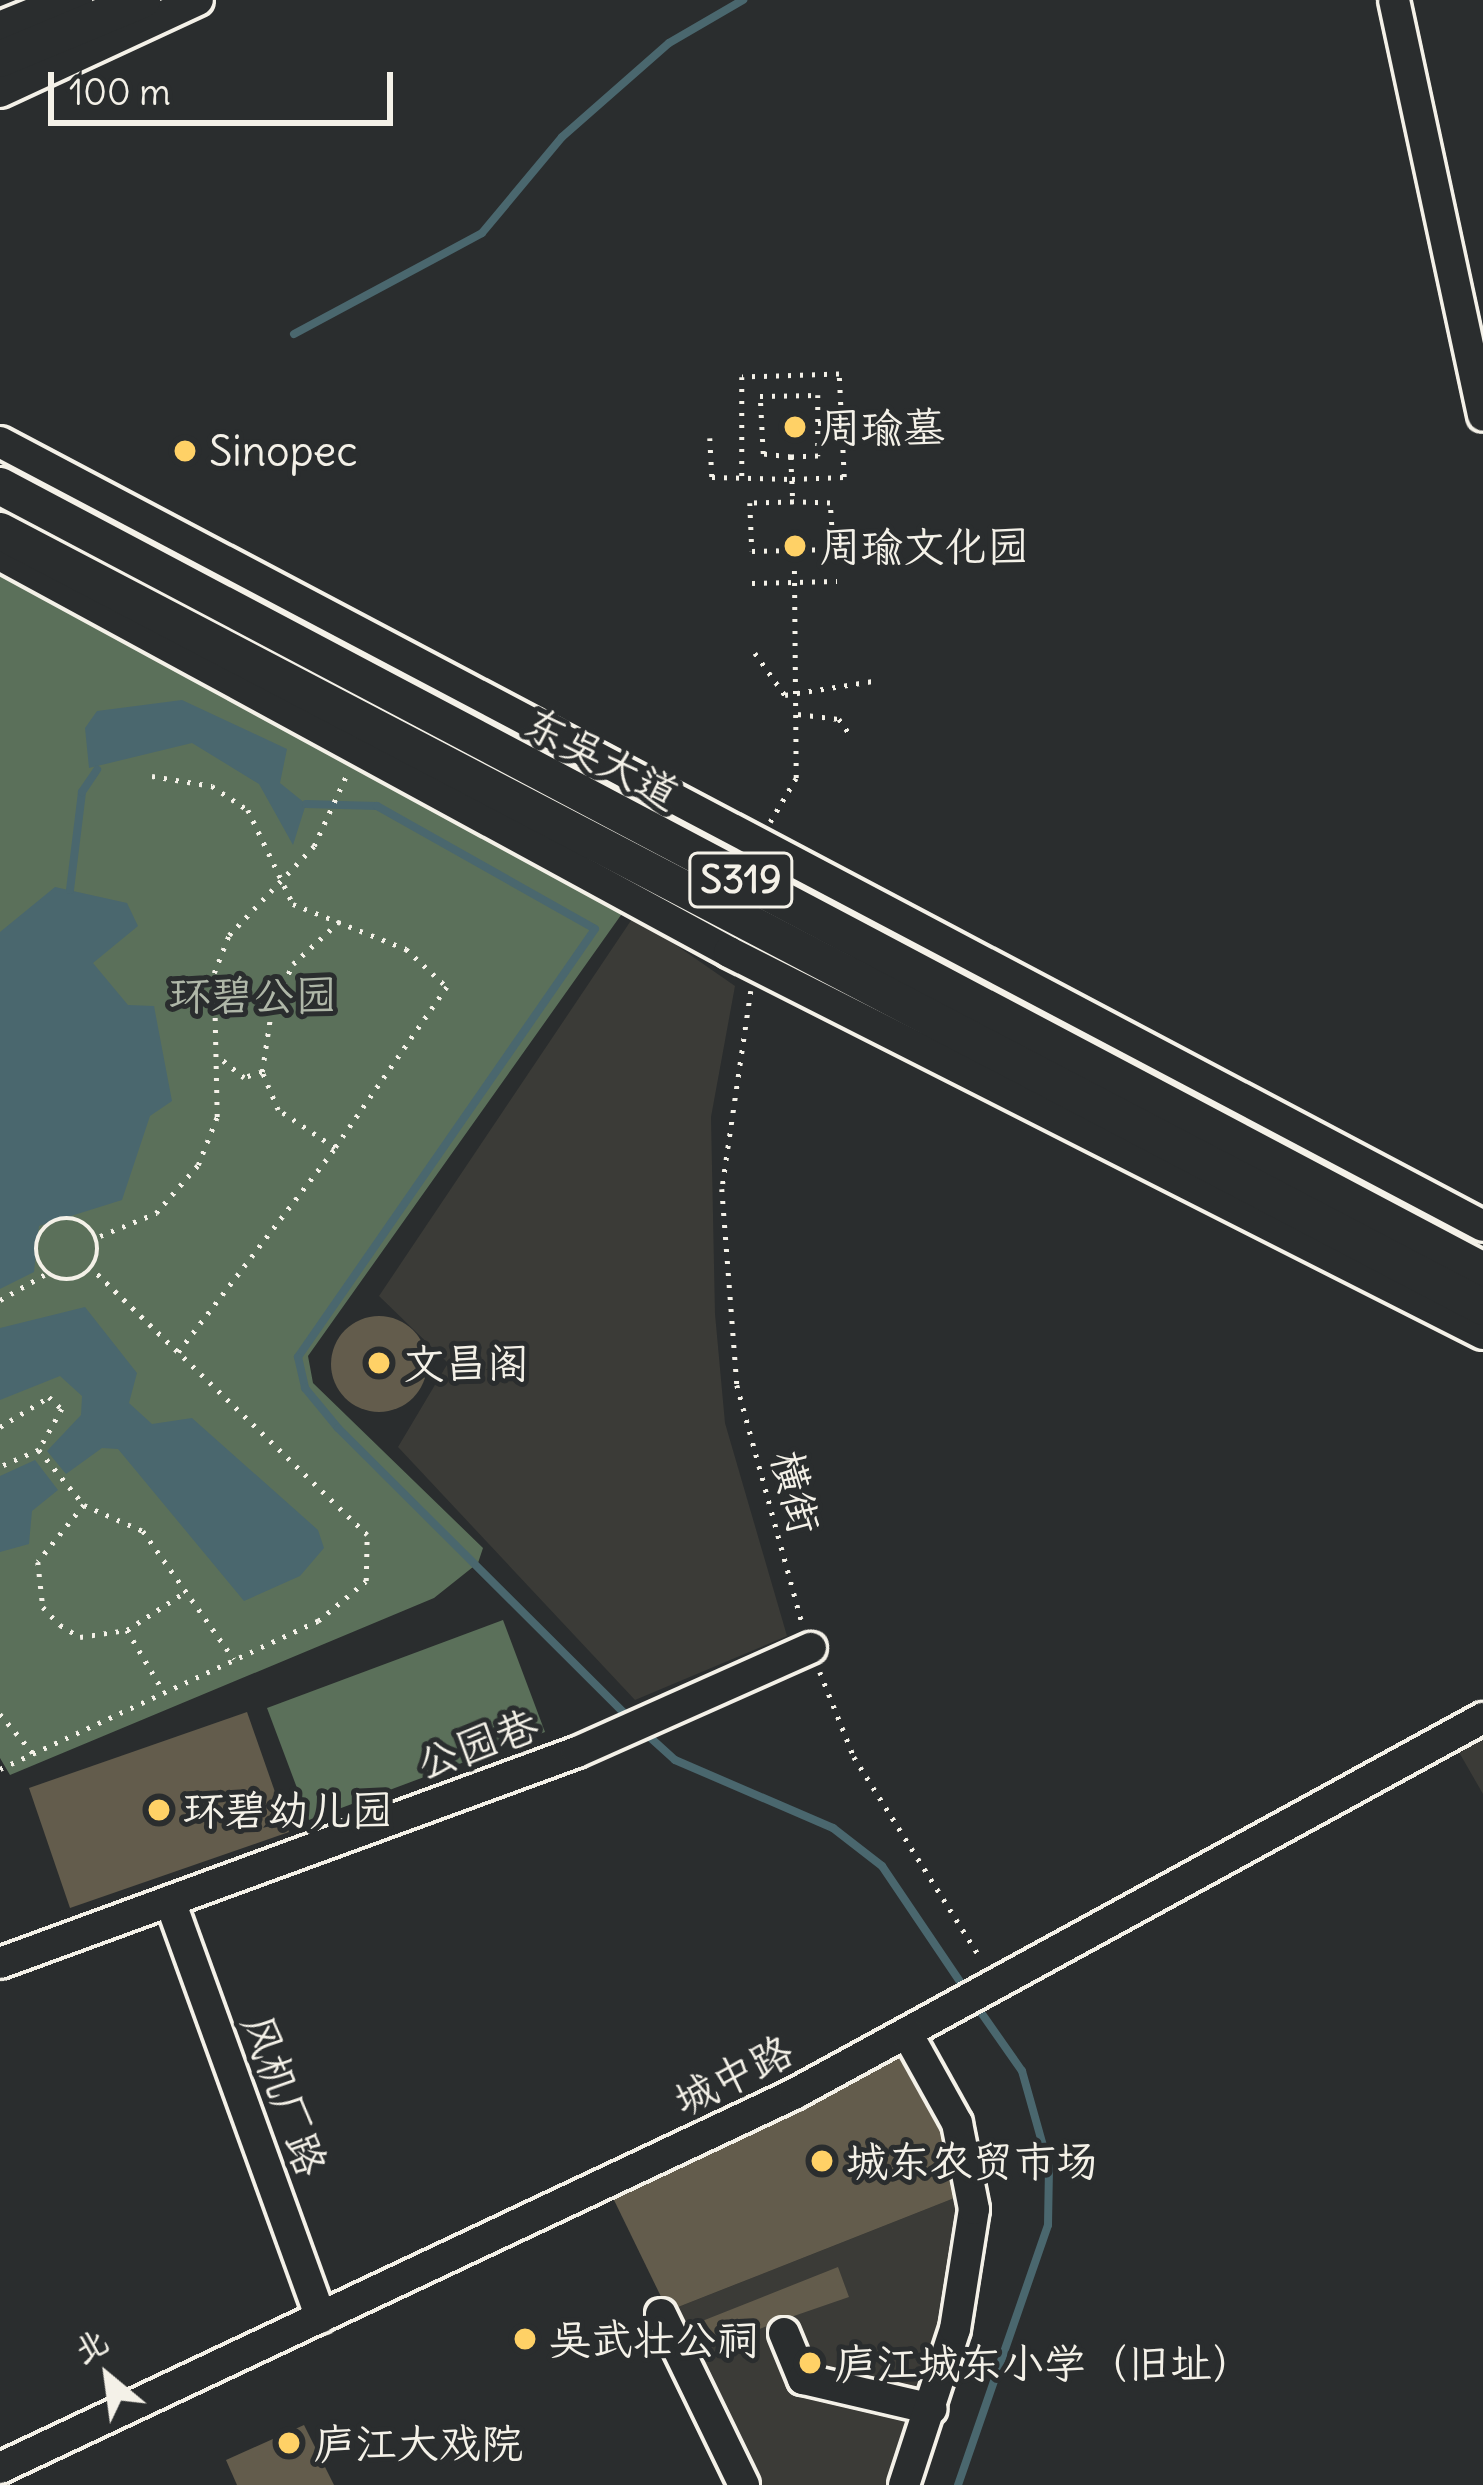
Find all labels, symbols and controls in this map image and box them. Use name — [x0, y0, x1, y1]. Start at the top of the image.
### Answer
scale bar — [54, 48, 399, 122]
text: 100 m — [69, 70, 171, 115]
place label: 周瑜墓 — [819, 402, 945, 452]
marker: 周瑜墓 — [782, 414, 808, 440]
place label: Sinopec — [209, 426, 358, 476]
marker: Sinopec — [172, 438, 198, 464]
place label: 周瑜文化园 — [819, 521, 1029, 571]
marker: 周瑜文化园 — [782, 533, 808, 559]
street label: 东吴大道 — [516, 696, 688, 820]
road number: S319 — [687, 847, 795, 913]
park label: 环碧公园 — [169, 970, 337, 1020]
place label: 文昌阁 — [403, 1338, 529, 1388]
marker: 文昌阁 — [366, 1350, 392, 1376]
street label: 横街 — [761, 1445, 831, 1539]
street label: 公园巷 — [409, 1699, 545, 1789]
place label: 环碧幼儿园 — [183, 1785, 393, 1835]
marker: 环碧幼儿园 — [146, 1797, 172, 1823]
street label: 风机厂路 — [233, 2007, 337, 2183]
street label: 城中路 — [665, 2025, 801, 2125]
place label: 城东农贸市场 — [846, 2136, 1098, 2186]
marker: 城东农贸市场 — [809, 2148, 835, 2174]
place label: 吴武壮公祠 — [549, 2314, 759, 2364]
north arrow — [48, 2317, 168, 2437]
text: 北 — [66, 2319, 115, 2372]
marker: 吴武壮公祠 — [512, 2326, 538, 2352]
place label: 庐江城东小学（旧址） — [834, 2338, 1254, 2388]
marker: 庐江城东小学（旧址） — [797, 2350, 823, 2376]
place label: 庐江大戏院 — [313, 2418, 523, 2468]
marker: 庐江大戏院 — [276, 2430, 302, 2456]

